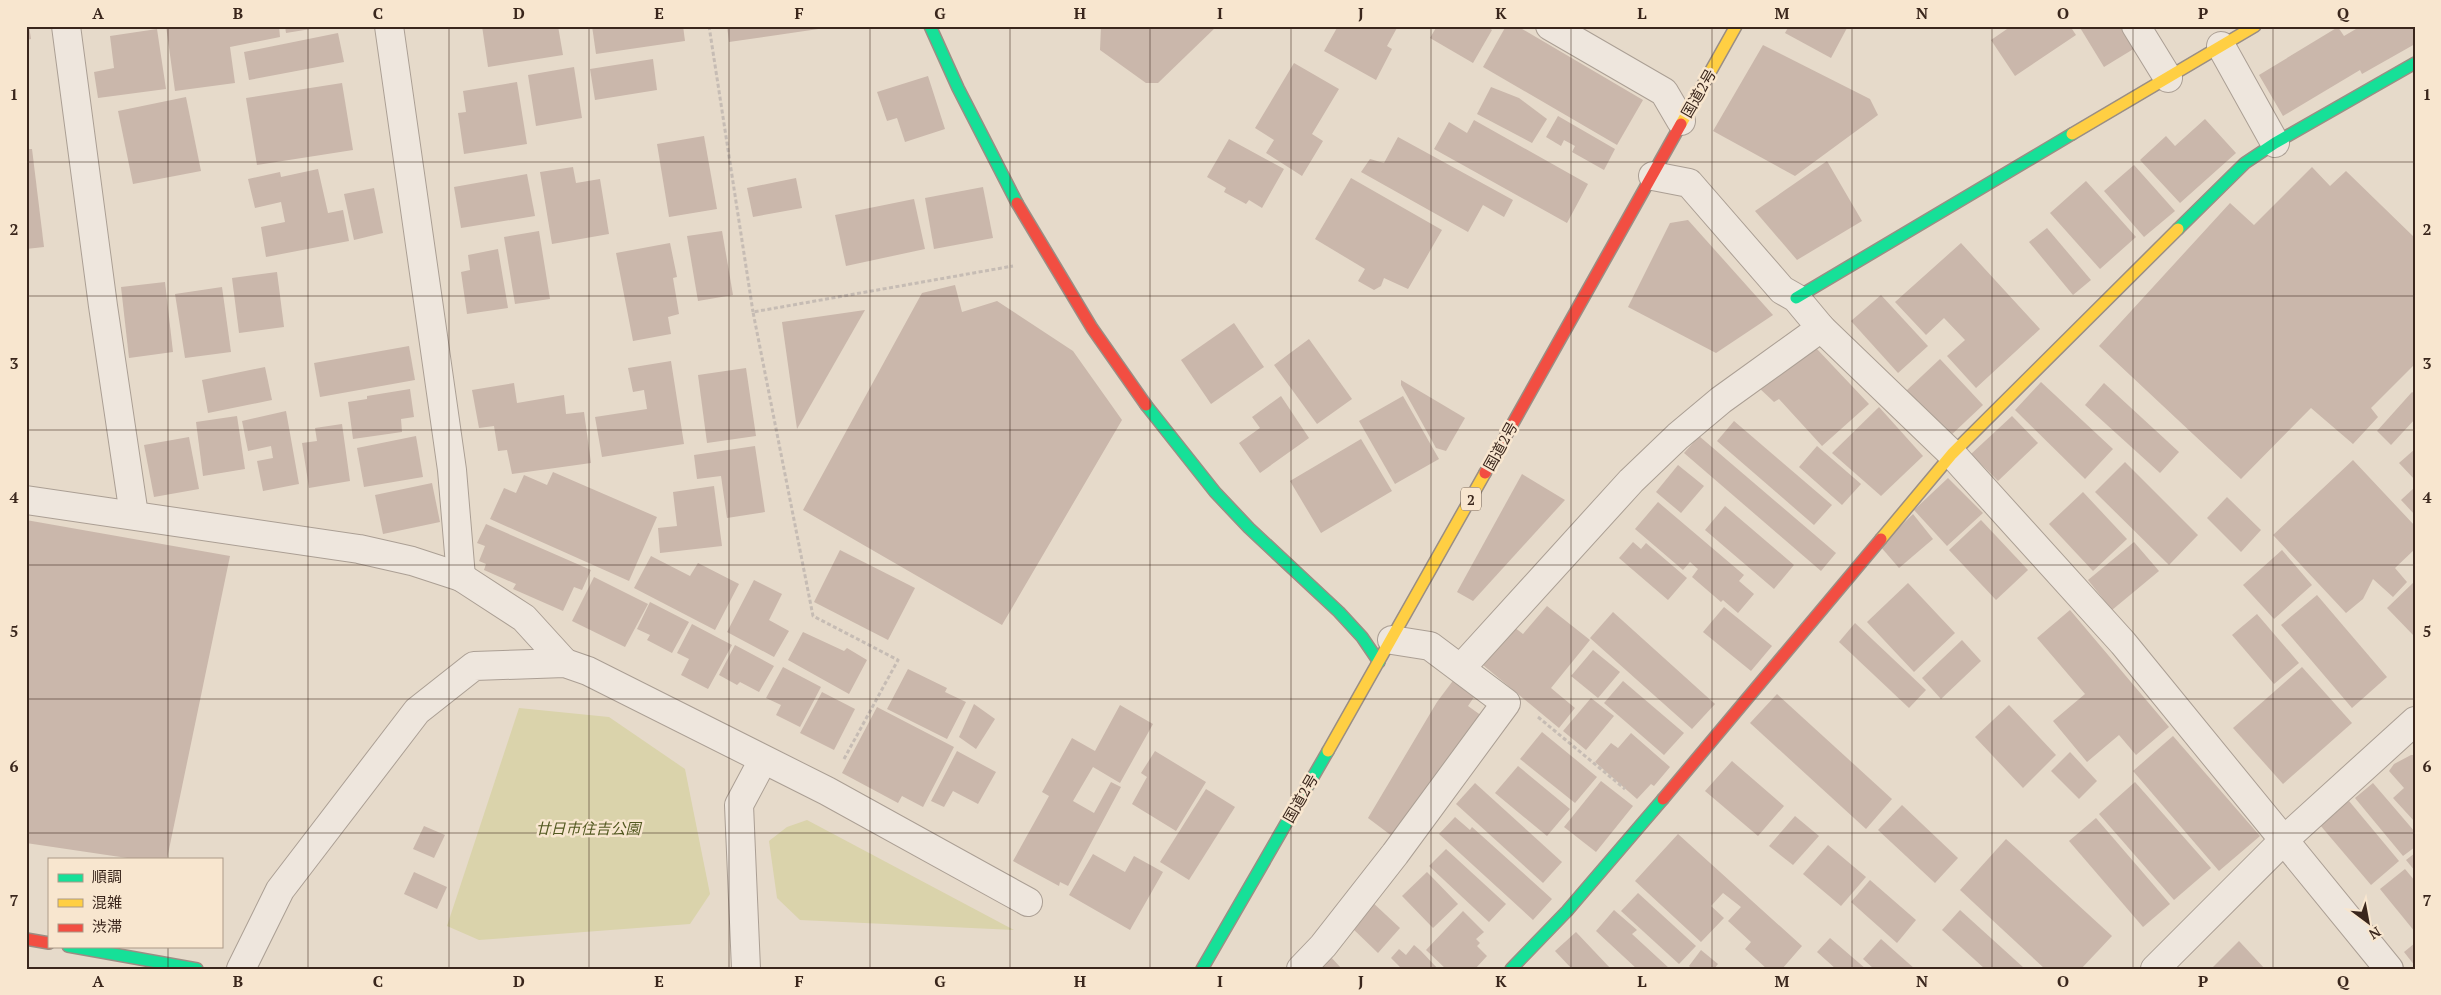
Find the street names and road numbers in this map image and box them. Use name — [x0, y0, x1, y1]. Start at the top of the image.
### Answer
street label: 国道2号 — [1676, 65, 1720, 121]
street label: 国道2号 — [1478, 418, 1522, 474]
road number: 2 — [1461, 488, 1481, 510]
street label: 国道2号 — [1278, 770, 1322, 826]

